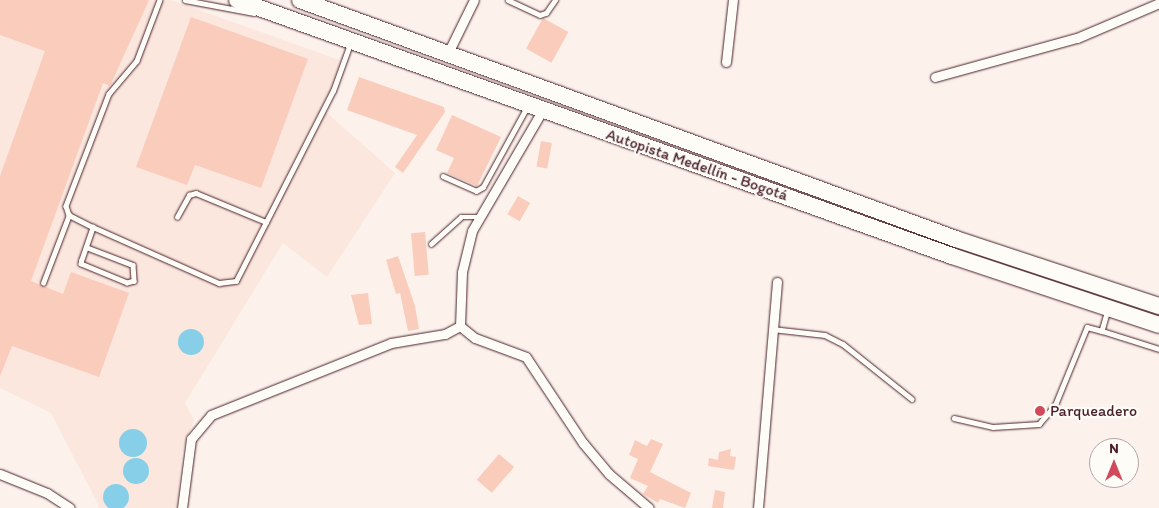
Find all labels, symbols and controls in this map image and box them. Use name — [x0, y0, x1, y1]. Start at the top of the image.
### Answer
street label: Autopista Medellín - Bogotá — [603, 125, 791, 205]
place label: Parqueadero — [1050, 401, 1137, 421]
marker: Parqueadero — [1034, 405, 1046, 417]
north arrow — [1089, 438, 1139, 488]
text: N — [1109, 440, 1119, 457]

